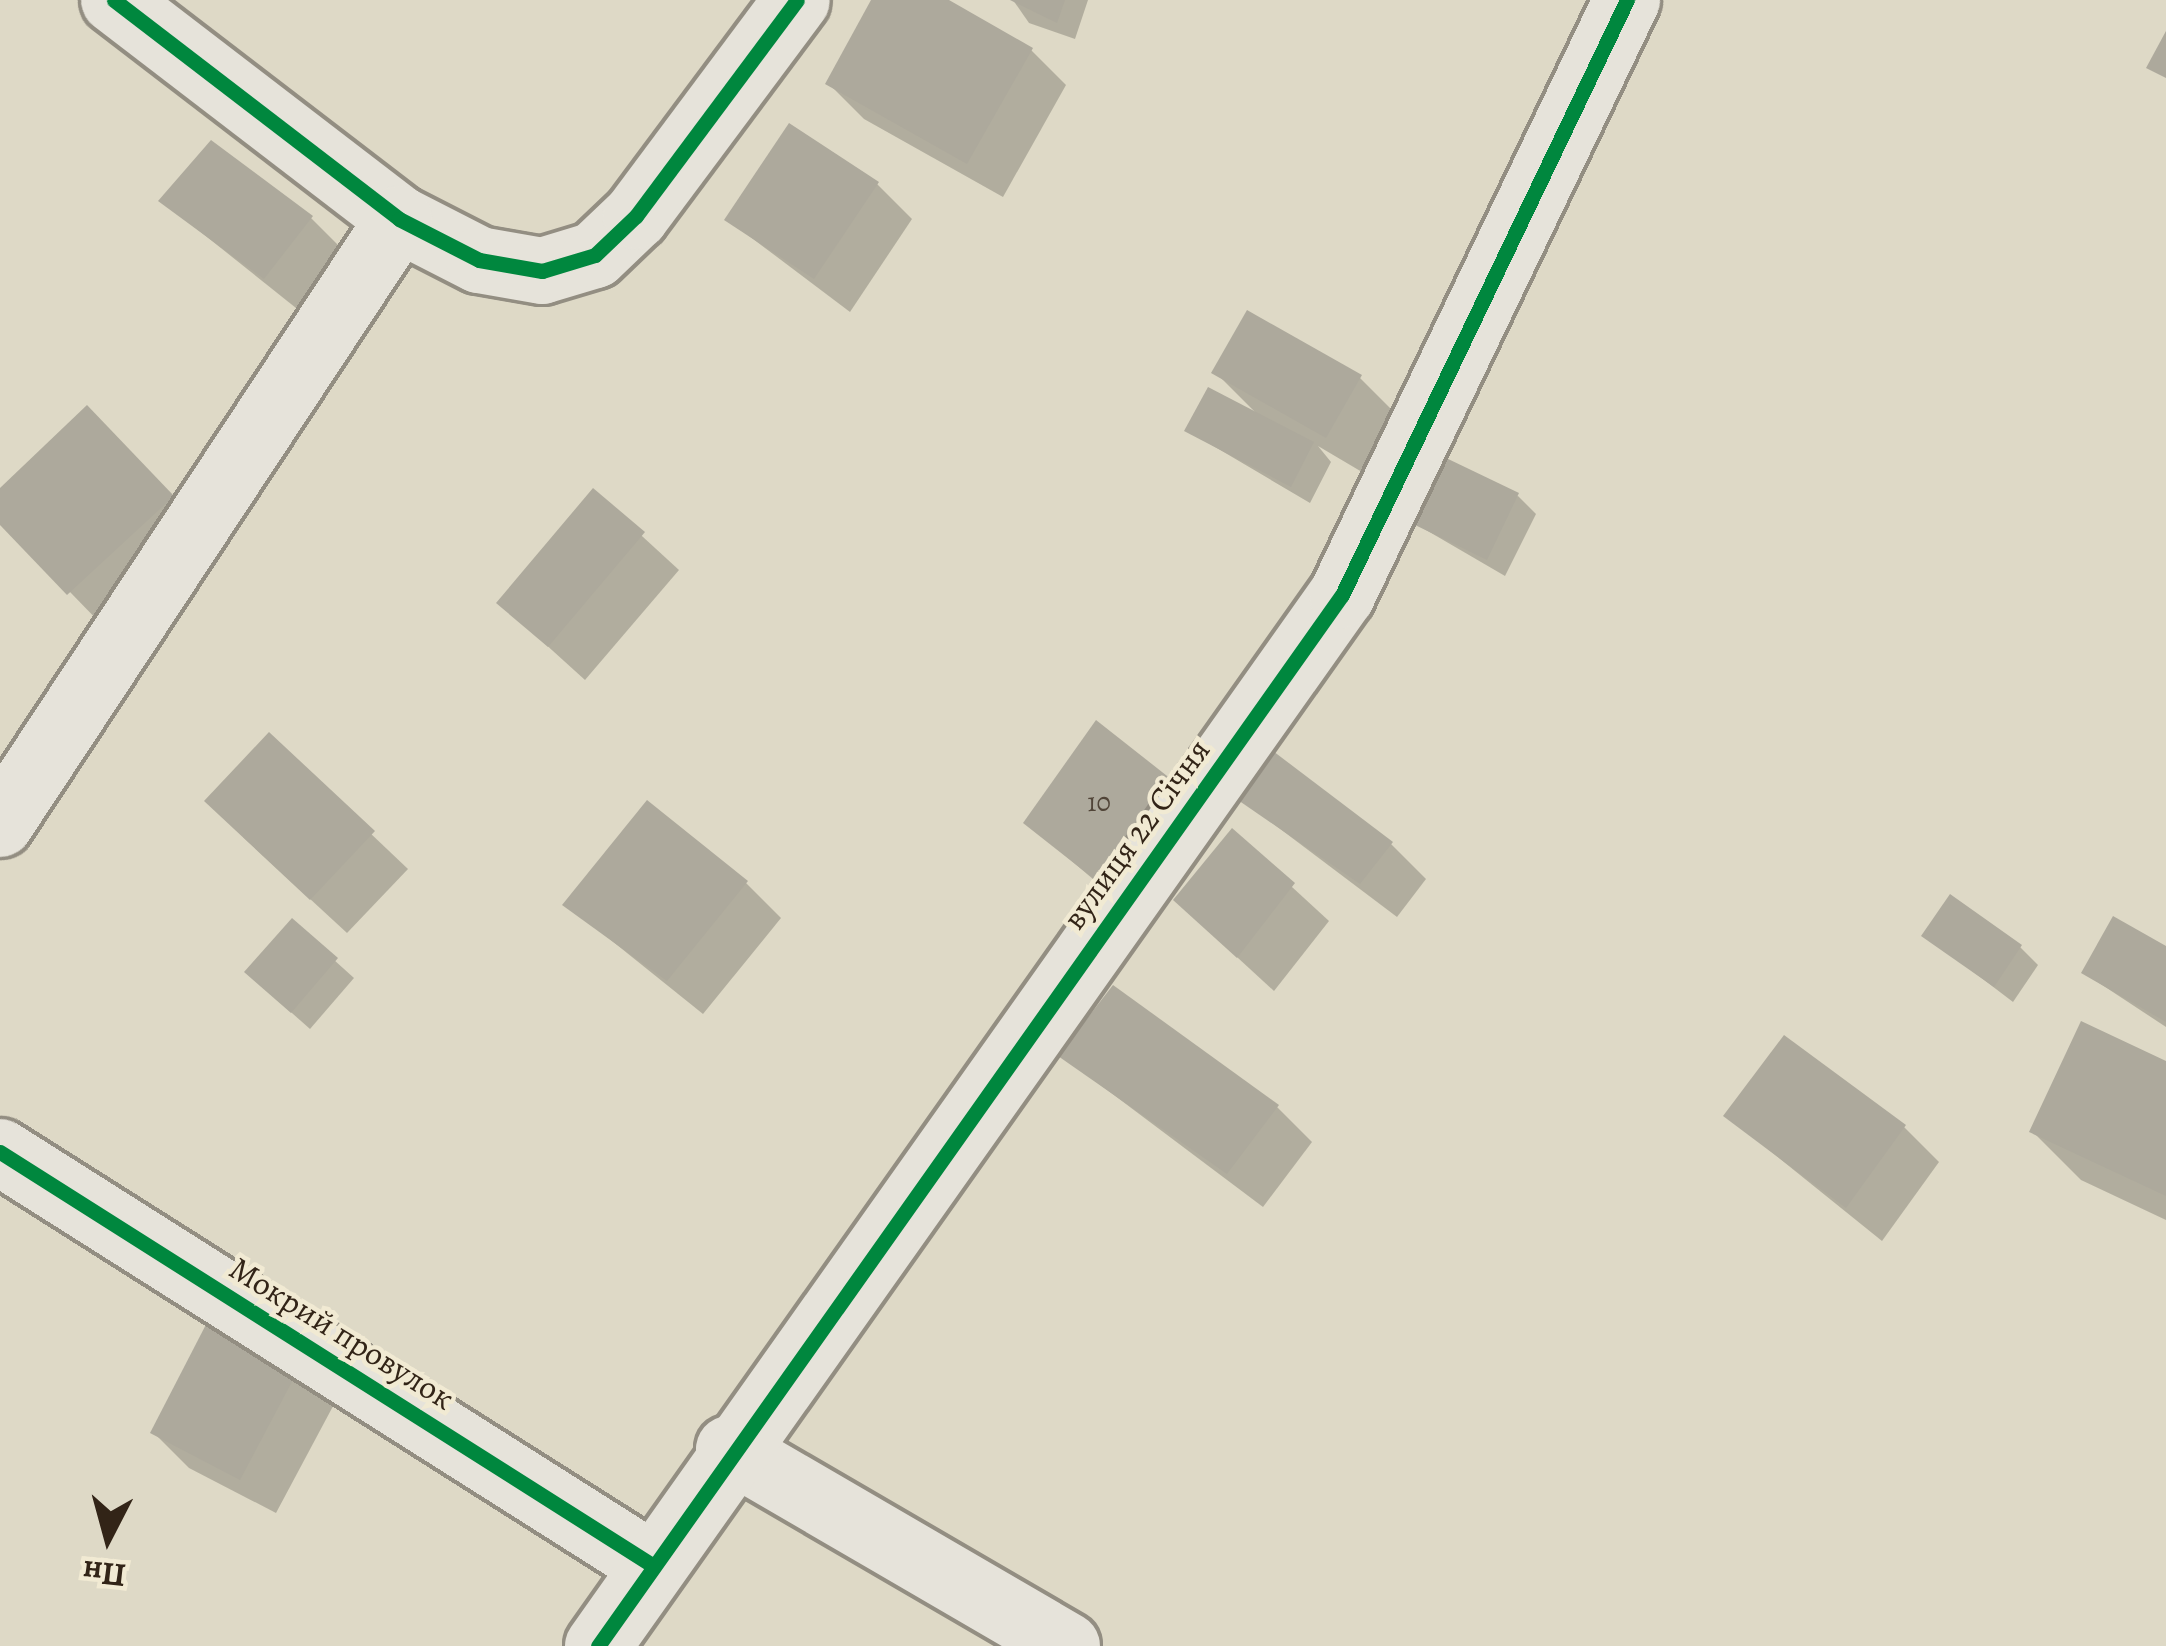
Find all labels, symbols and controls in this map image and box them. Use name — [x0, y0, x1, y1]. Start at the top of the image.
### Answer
street label: вулиця 22 Січня — [1054, 731, 1218, 937]
house number: 10 — [1087, 787, 1111, 819]
street label: Мокрий провулок — [222, 1248, 462, 1418]
north arrow — [48, 1478, 168, 1598]
text: Пн — [80, 1550, 128, 1599]

